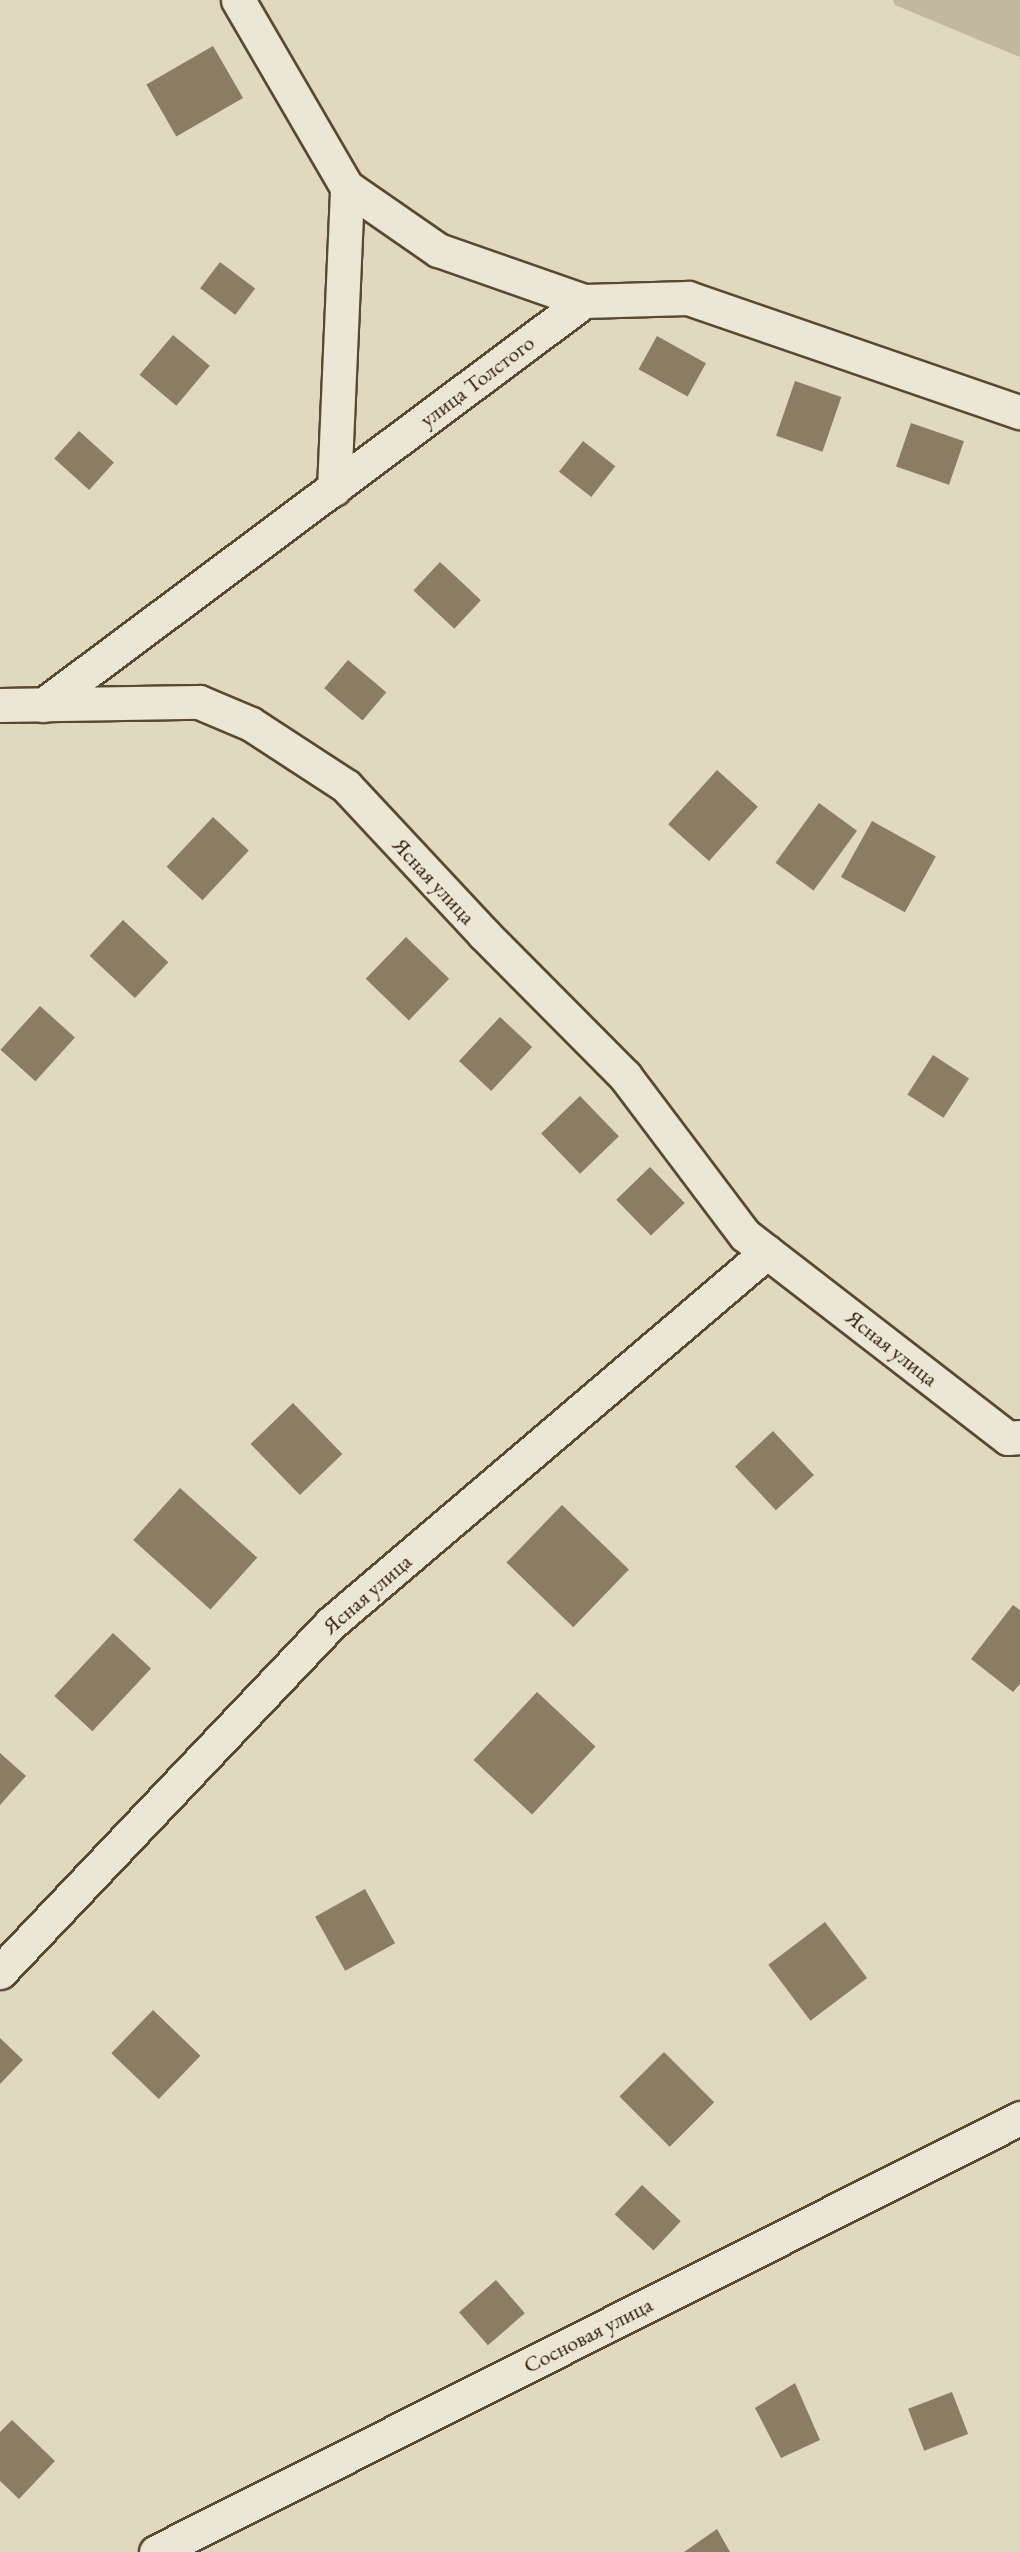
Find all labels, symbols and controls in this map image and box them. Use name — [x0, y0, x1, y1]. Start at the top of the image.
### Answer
street label: улица Толстого — [414, 329, 540, 433]
street label: Ясная улица — [387, 832, 481, 930]
street label: Ясная улица — [841, 1304, 943, 1392]
street label: Ясная улица — [317, 1548, 417, 1640]
street label: Сосновая улица — [519, 2291, 657, 2379]

